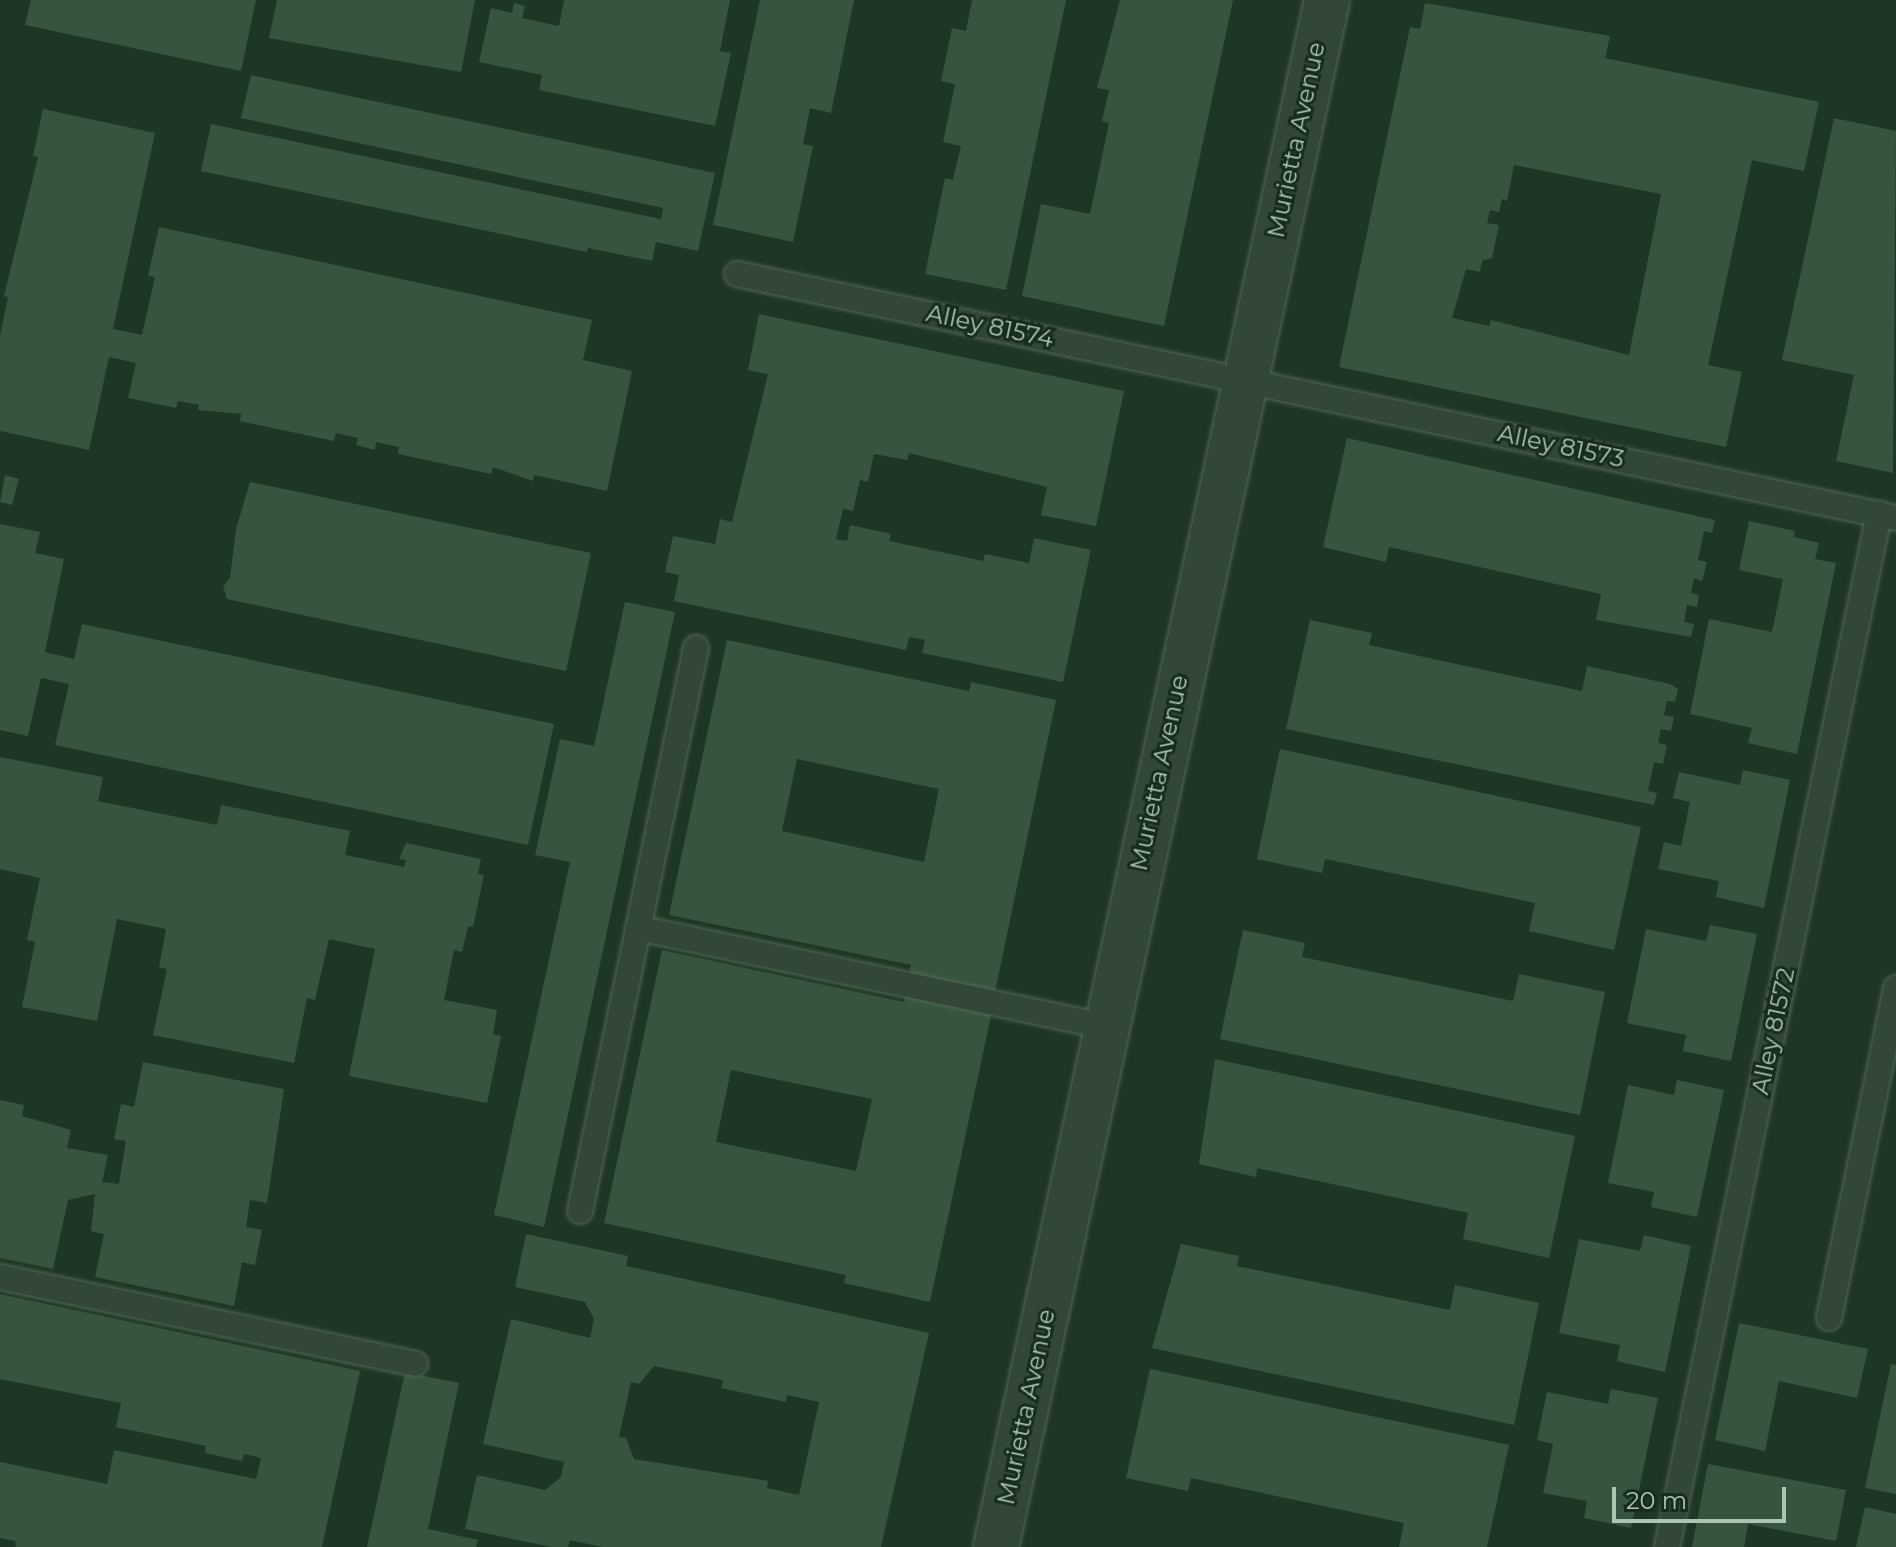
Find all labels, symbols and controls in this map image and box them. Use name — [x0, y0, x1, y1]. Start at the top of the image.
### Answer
street label: Murietta Avenue — [1261, 40, 1331, 240]
street label: Alley 81574 — [924, 298, 1056, 354]
street label: Alley 81573 — [1495, 419, 1627, 473]
street label: Murietta Avenue — [1124, 673, 1194, 873]
street label: Alley 81572 — [1746, 965, 1800, 1097]
street label: Murietta Avenue — [991, 1307, 1061, 1507]
scale bar — [1616, 1471, 1790, 1521]
text: 20 m — [1626, 1486, 1687, 1515]

